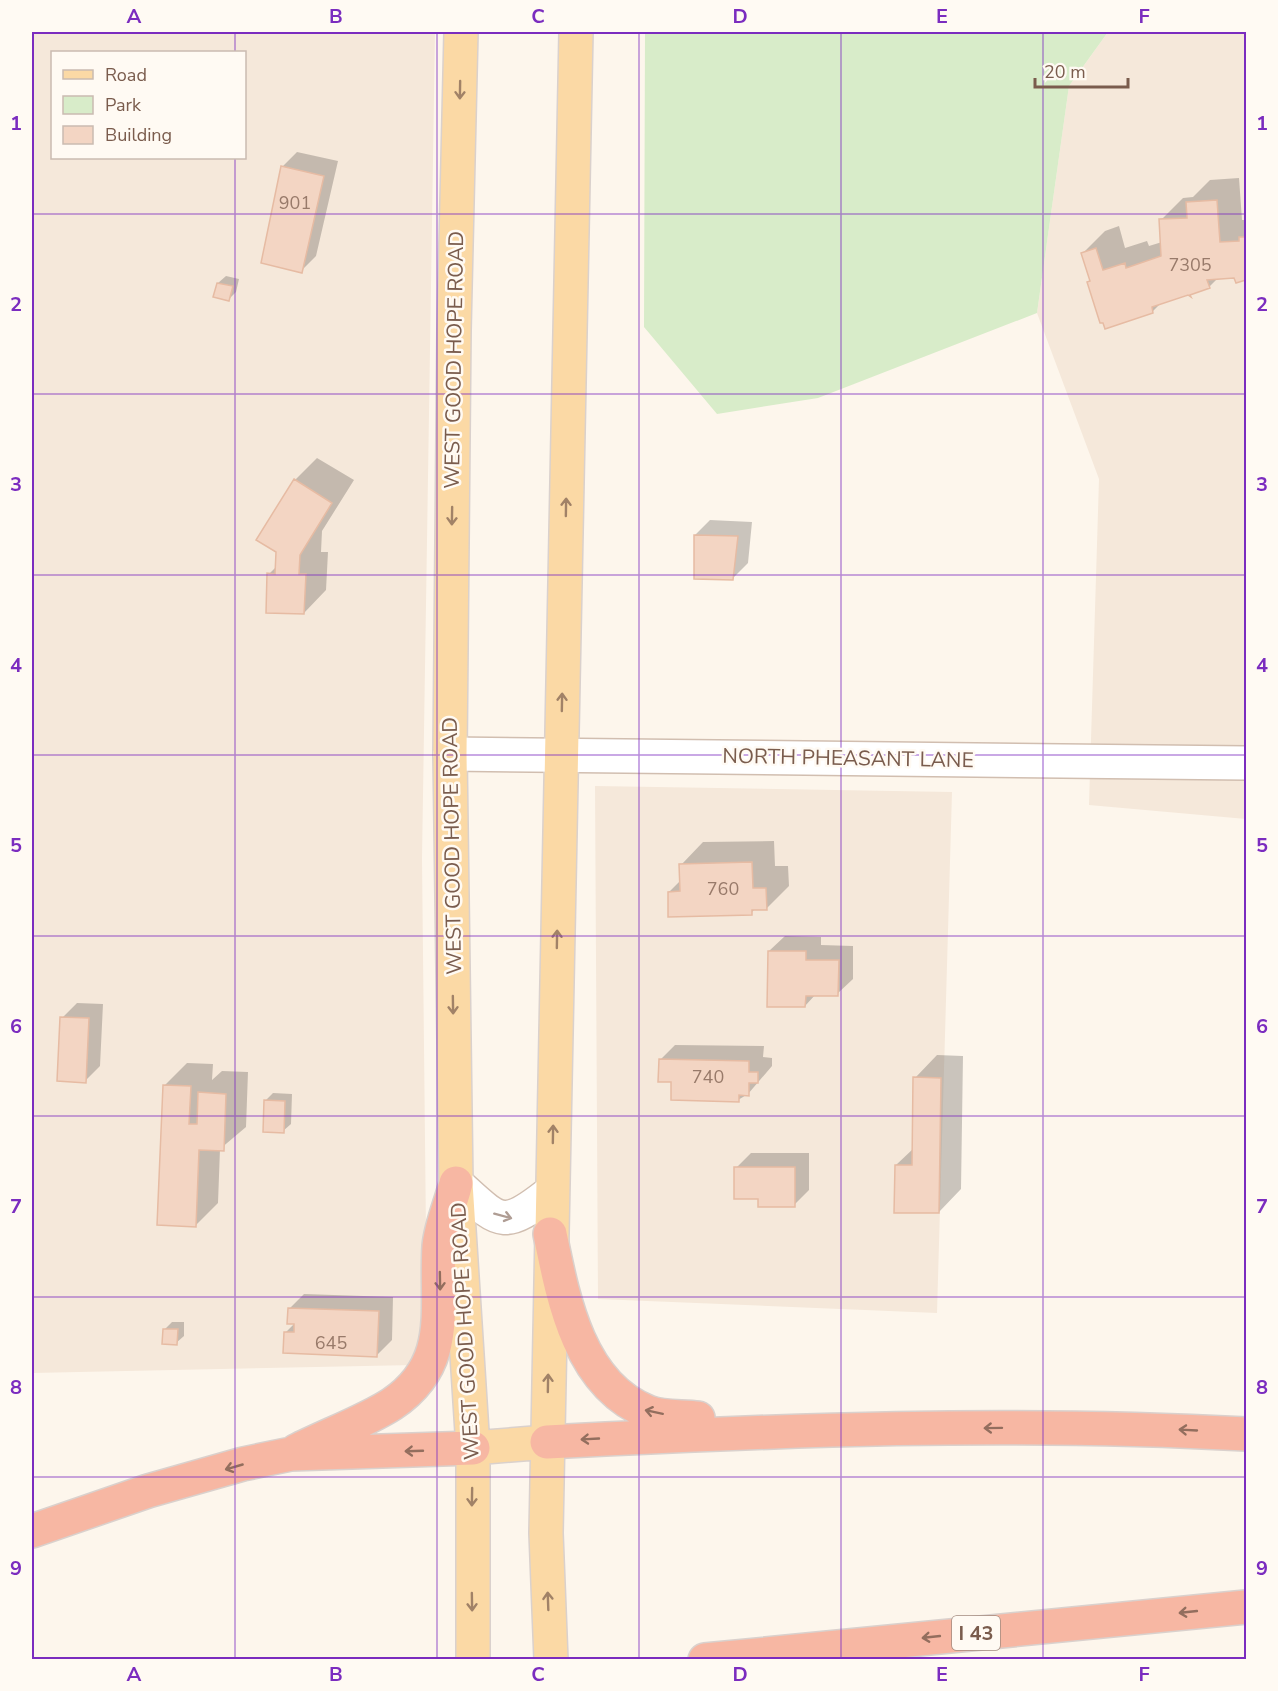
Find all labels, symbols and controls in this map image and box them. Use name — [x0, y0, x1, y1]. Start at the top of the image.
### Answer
text: A — [127, 3, 142, 30]
text: B — [329, 3, 343, 30]
text: C — [531, 3, 545, 30]
text: D — [732, 3, 748, 30]
text: E — [936, 3, 948, 30]
text: F — [1138, 3, 1150, 30]
legend — [51, 51, 246, 159]
scale bar — [1035, 51, 1128, 89]
text: 20 m — [1044, 60, 1086, 84]
text: Road — [105, 63, 147, 87]
one-way arrow — [454, 79, 465, 99]
text: Park — [105, 93, 142, 117]
text: 1 — [10, 110, 22, 137]
text: 1 — [1256, 110, 1268, 137]
text: Building — [105, 123, 172, 147]
house number: 901 — [279, 191, 311, 215]
street label: WEST GOOD HOPE ROAD — [438, 231, 470, 489]
house number: 7305 — [1168, 253, 1212, 277]
text: 2 — [10, 291, 22, 318]
text: 2 — [1256, 291, 1268, 318]
text: 3 — [10, 471, 22, 498]
text: 3 — [1256, 471, 1268, 498]
one-way arrow — [560, 498, 572, 518]
one-way arrow — [446, 505, 458, 525]
text: 4 — [10, 652, 22, 679]
text: 4 — [1256, 652, 1268, 679]
one-way arrow — [556, 693, 568, 713]
street label: WEST GOOD HOPE ROAD — [436, 717, 468, 975]
street label: NORTH PHEASANT LANE — [722, 742, 974, 774]
text: 5 — [10, 832, 22, 859]
text: 5 — [1256, 832, 1268, 859]
house number: 760 — [707, 877, 739, 901]
one-way arrow — [551, 930, 563, 950]
one-way arrow — [448, 994, 459, 1014]
text: 6 — [10, 1013, 22, 1040]
text: 6 — [1256, 1013, 1268, 1040]
house number: 740 — [692, 1065, 724, 1089]
one-way arrow — [547, 1125, 558, 1144]
text: 7 — [10, 1193, 22, 1220]
text: 7 — [1256, 1193, 1268, 1220]
street label: WEST GOOD HOPE ROAD — [444, 1201, 486, 1461]
one-way arrow — [493, 1211, 512, 1222]
one-way arrow — [434, 1271, 446, 1291]
house number: 645 — [315, 1331, 347, 1355]
text: 8 — [10, 1374, 22, 1401]
one-way arrow — [542, 1374, 554, 1394]
text: 8 — [1256, 1374, 1268, 1401]
one-way arrow — [645, 1406, 664, 1417]
one-way arrow — [984, 1422, 1004, 1434]
one-way arrow — [1179, 1425, 1199, 1436]
one-way arrow — [580, 1434, 600, 1445]
one-way arrow — [405, 1445, 425, 1456]
one-way arrow — [225, 1461, 244, 1473]
one-way arrow — [466, 1486, 478, 1506]
text: 9 — [10, 1555, 22, 1582]
text: 9 — [1256, 1555, 1268, 1582]
one-way arrow — [466, 1592, 478, 1612]
one-way arrow — [543, 1592, 554, 1612]
one-way arrow — [1179, 1607, 1199, 1618]
road number: I 43 — [952, 1616, 1000, 1650]
one-way arrow — [922, 1632, 942, 1643]
text: A — [127, 1661, 142, 1688]
text: B — [329, 1661, 343, 1688]
text: C — [531, 1661, 545, 1688]
text: D — [732, 1661, 748, 1688]
text: E — [936, 1661, 948, 1688]
text: F — [1138, 1661, 1150, 1688]

